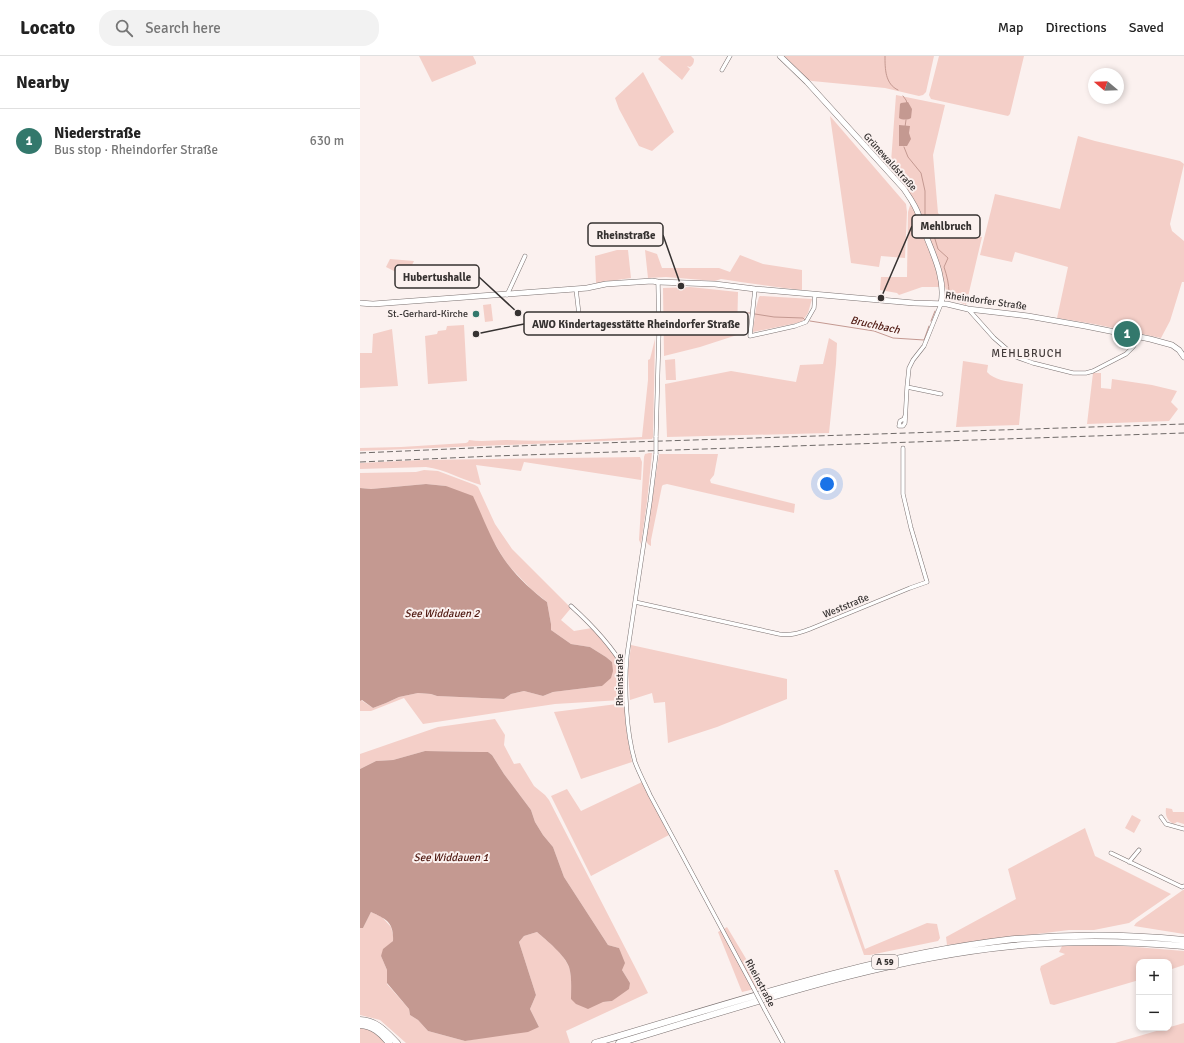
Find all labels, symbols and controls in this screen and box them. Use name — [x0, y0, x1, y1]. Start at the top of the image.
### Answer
search box — [99, 10, 379, 46]
text: Locato — [20, 16, 75, 40]
icon: search — [113, 17, 135, 39]
text: Search here — [145, 19, 221, 37]
text: Map — [998, 19, 1024, 36]
text: Directions — [1046, 19, 1107, 36]
text: Saved — [1129, 19, 1164, 36]
north arrow — [1088, 68, 1124, 104]
text: Nearby — [16, 72, 69, 93]
text: Niederstraße — [54, 124, 141, 142]
street label: Grünewaldstraße — [861, 130, 919, 194]
text: 1 — [25, 133, 33, 149]
text: 630 m — [310, 133, 344, 149]
text: Bus stop · Rheindorfer Straße — [54, 142, 218, 158]
callout: Mehlbruch — [912, 215, 980, 238]
text: Mehlbruch — [920, 220, 972, 233]
callout: Rheinstraße — [588, 223, 663, 246]
text: Rheinstraße — [596, 229, 656, 242]
callout: Hubertushalle — [395, 265, 479, 288]
text: Hubertushalle — [403, 271, 472, 284]
street label: Rheindorfer Straße — [944, 289, 1028, 313]
place label: St.-Gerhard-Kirche — [387, 308, 468, 320]
marker: St.-Gerhard-Kirche — [471, 309, 481, 319]
callout: AWO Kindertagesstätte Rheindorfer Straße — [524, 312, 748, 335]
water label: Bruchbach — [849, 313, 902, 337]
text: AWO Kindertagesstätte Rheindorfer Straße — [532, 318, 741, 331]
pin: 1 — [1114, 319, 1140, 349]
district label: MEHLBRUCH — [991, 347, 1063, 360]
your location — [817, 474, 837, 494]
street label: Weststraße — [821, 591, 871, 621]
water label: See Widdauen 2 — [405, 607, 481, 620]
street label: Rheinstraße — [614, 654, 626, 706]
water label: See Widdauen 1 — [414, 851, 489, 864]
road number: A 59 — [872, 955, 898, 969]
street label: Rheinstraße — [742, 957, 778, 1009]
map controls — [1136, 959, 1172, 1031]
button: + — [1136, 959, 1172, 995]
button: − — [1136, 995, 1172, 1031]

